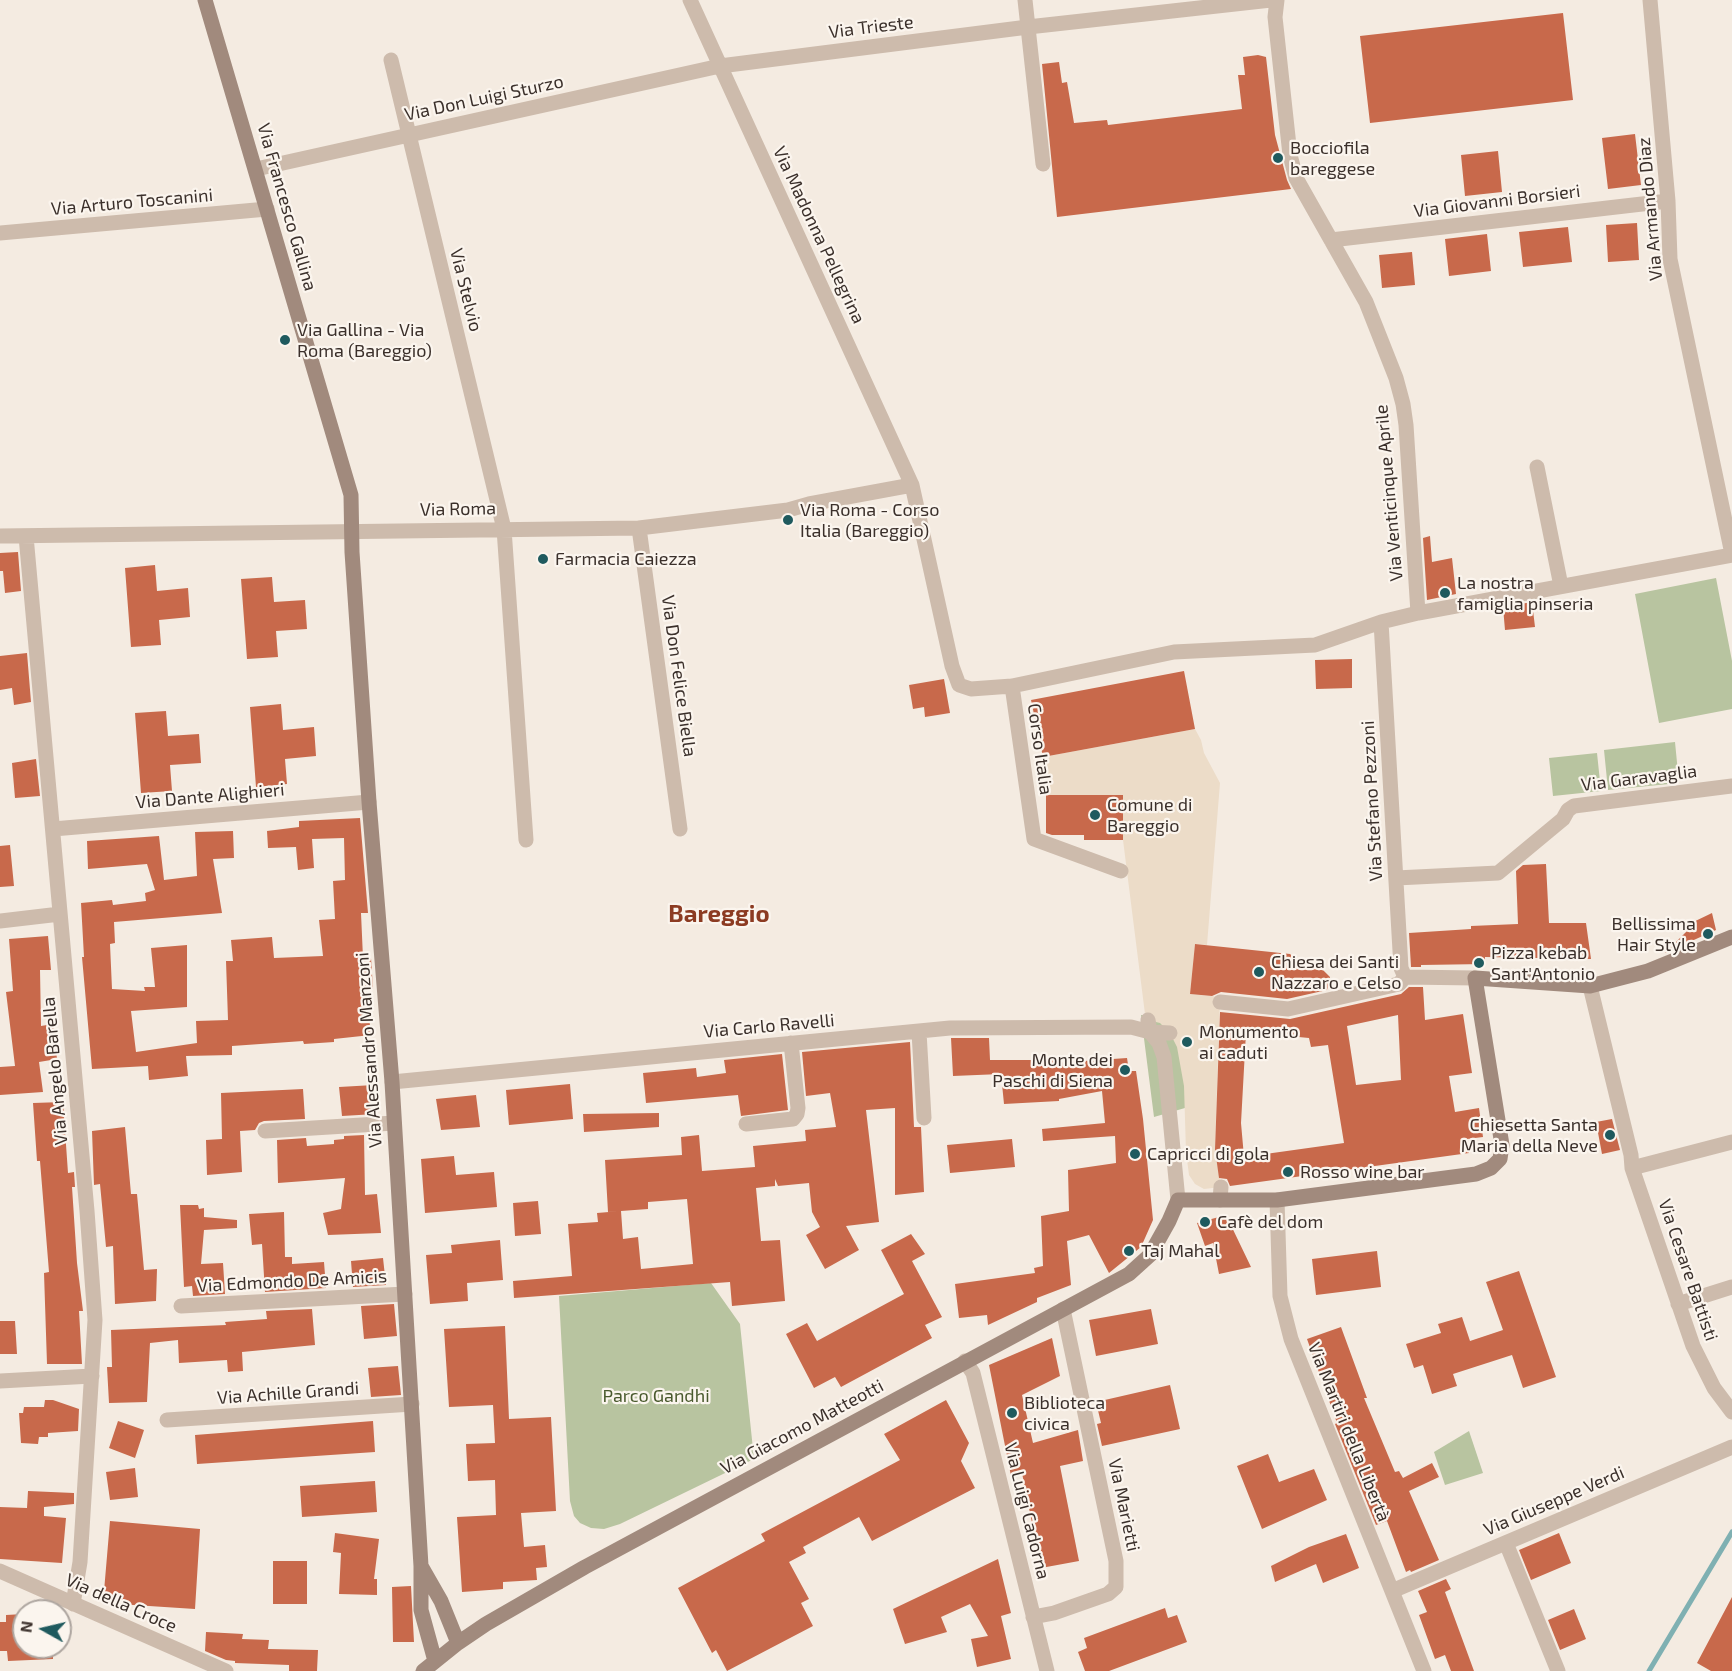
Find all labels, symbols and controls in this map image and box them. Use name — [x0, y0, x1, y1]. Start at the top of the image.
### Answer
street label: Via Trieste — [827, 11, 915, 43]
street label: Via Don Luigi Sturzo — [402, 71, 566, 125]
street label: Via Francesco Gallina — [253, 121, 321, 293]
street label: Via Armando Diaz — [1633, 136, 1667, 282]
place label: Bocciofila bareggese — [1290, 137, 1375, 180]
street label: Via Madonna Pellegrina — [768, 143, 870, 327]
marker: Bocciofila bareggese — [1271, 151, 1285, 165]
street label: Via Giovanni Borsieri — [1413, 180, 1581, 222]
street label: Via Arturo Toscanini — [50, 184, 214, 220]
street label: Via Stelvio — [445, 246, 487, 334]
place label: Via Gallina - Via Roma (Bareggio) — [297, 319, 432, 362]
marker: Via Gallina - Via Roma (Bareggio) — [278, 333, 292, 347]
street label: Via Venticinque Aprile — [1371, 404, 1407, 582]
street label: Via Roma — [420, 498, 496, 520]
place label: Via Roma - Corso Italia (Bareggio) — [800, 499, 939, 542]
marker: Via Roma - Corso Italia (Bareggio) — [781, 513, 795, 527]
place label: Farmacia Caiezza — [555, 548, 697, 570]
marker: Farmacia Caiezza — [536, 552, 550, 566]
place label: La nostra famiglia pinseria — [1457, 572, 1593, 614]
marker: La nostra famiglia pinseria — [1438, 586, 1452, 600]
street label: Via Don Felice Biella — [657, 594, 701, 758]
street label: Corso Italia — [1023, 702, 1057, 796]
street label: Via Stefano Pezzoni — [1357, 720, 1387, 882]
street label: Via Garavaglia — [1580, 760, 1698, 796]
street label: Via Dante Alighieri — [135, 779, 285, 813]
place label: Comune di Bareggio — [1107, 794, 1192, 836]
marker: Comune di Bareggio — [1088, 808, 1102, 822]
district label: Bareggio — [668, 900, 770, 928]
place label: Bellissima Hair Style — [1612, 913, 1696, 956]
marker: Bellissima Hair Style — [1701, 927, 1715, 941]
place label: Pizza kebab Sant'Antonio — [1491, 942, 1595, 984]
street label: Via Alessandro Manzoni — [351, 951, 387, 1149]
place label: Chiesa dei Santi Nazzaro e Celso — [1271, 951, 1401, 994]
marker: Pizza kebab Sant'Antonio — [1472, 956, 1486, 970]
marker: Chiesa dei Santi Nazzaro e Celso — [1252, 965, 1266, 979]
street label: Via Angelo Barella — [38, 996, 72, 1146]
street label: Via Carlo Ravelli — [703, 1010, 835, 1042]
place label: Monumento ai caduti — [1199, 1021, 1299, 1064]
marker: Monumento ai caduti — [1180, 1035, 1194, 1049]
place label: Monte dei Paschi di Siena — [992, 1049, 1113, 1092]
marker: Monte dei Paschi di Siena — [1118, 1063, 1132, 1077]
place label: Chiesetta Santa Maria della Neve — [1461, 1114, 1598, 1156]
marker: Chiesetta Santa Maria della Neve — [1603, 1128, 1617, 1142]
place label: Capricci di gola — [1147, 1143, 1269, 1165]
marker: Capricci di gola — [1128, 1147, 1142, 1161]
place label: Rosso wine bar — [1300, 1161, 1425, 1183]
marker: Rosso wine bar — [1281, 1165, 1295, 1179]
street label: Via Cesare Battisti — [1654, 1196, 1722, 1344]
place label: Cafè del dom — [1217, 1211, 1323, 1233]
marker: Cafè del dom — [1198, 1215, 1212, 1229]
place label: Taj Mahal — [1141, 1240, 1220, 1262]
marker: Taj Mahal — [1122, 1244, 1136, 1258]
street label: Via Edmondo De Amicis — [196, 1265, 388, 1297]
street label: Via Martiri della Libertà — [1303, 1339, 1395, 1525]
street label: Via Giacomo Matteotti — [717, 1375, 887, 1479]
street label: Via Achille Grandi — [216, 1377, 360, 1409]
park label: Parco Gandhi — [602, 1385, 710, 1407]
place label: Biblioteca civica — [1024, 1392, 1105, 1434]
marker: Biblioteca civica — [1005, 1406, 1019, 1420]
street label: Via Luigi Cadorna — [1000, 1440, 1054, 1582]
street label: Via Marietti — [1104, 1457, 1144, 1553]
street label: Via Giuseppe Verdi — [1481, 1462, 1627, 1540]
street label: Via della Croce — [62, 1569, 180, 1637]
north arrow — [12, 1599, 72, 1659]
text: N — [15, 1620, 36, 1634]

